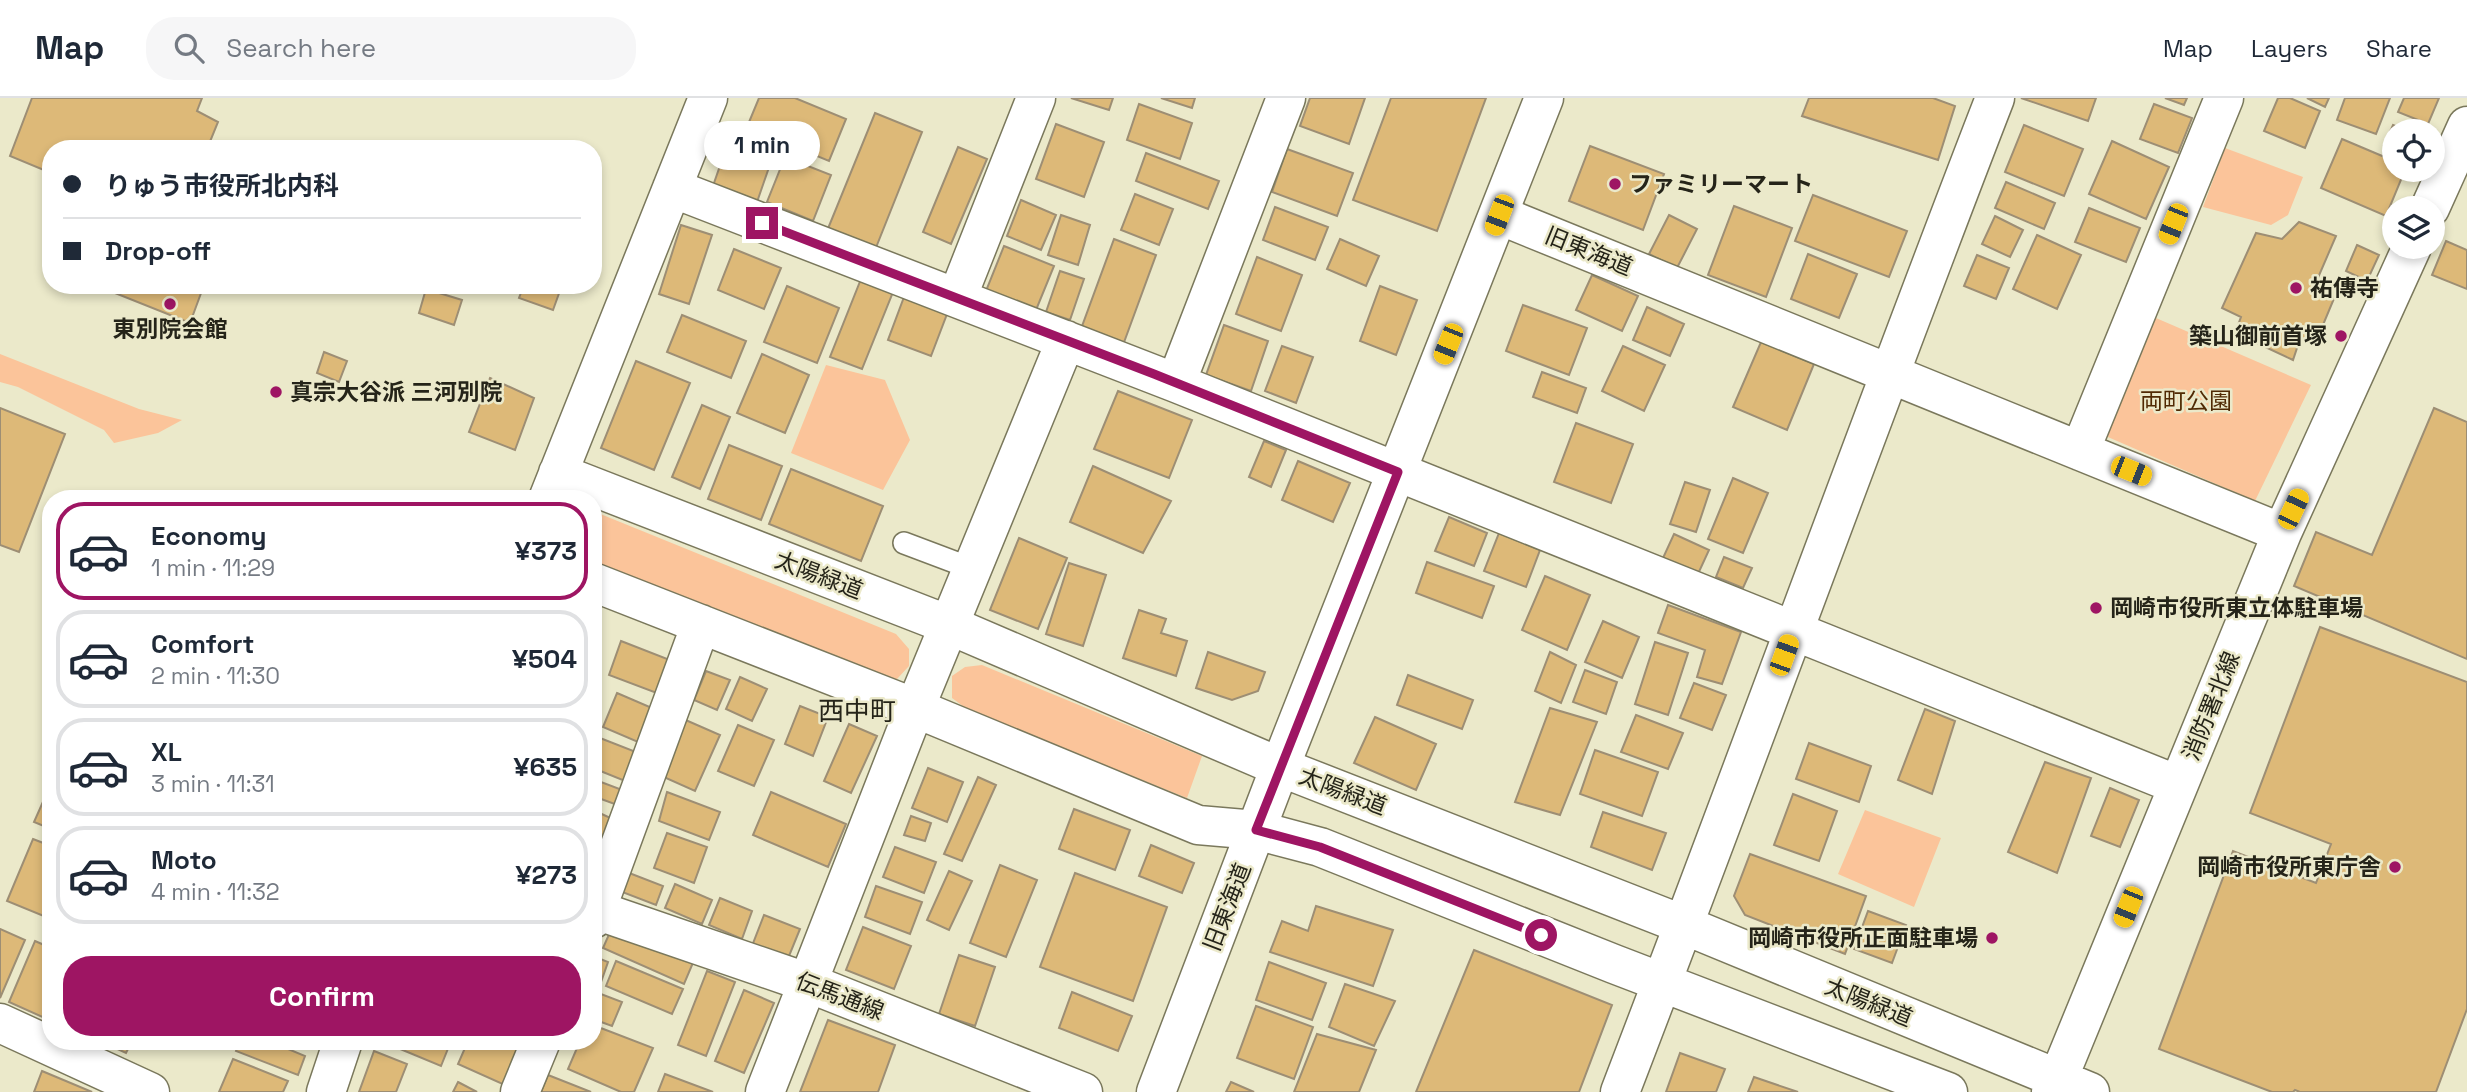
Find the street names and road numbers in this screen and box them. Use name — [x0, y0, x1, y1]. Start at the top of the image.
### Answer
street label: 旧東海道 — [1541, 220, 1637, 282]
street label: 太陽緑道 — [771, 545, 867, 605]
street label: 消防署北線 — [2176, 647, 2246, 765]
street label: 太陽緑道 — [1295, 761, 1391, 821]
street label: 旧東海道 — [1197, 859, 1257, 955]
street label: 伝馬通線 — [792, 966, 888, 1026]
street label: 太陽緑道 — [1821, 971, 1917, 1033]

